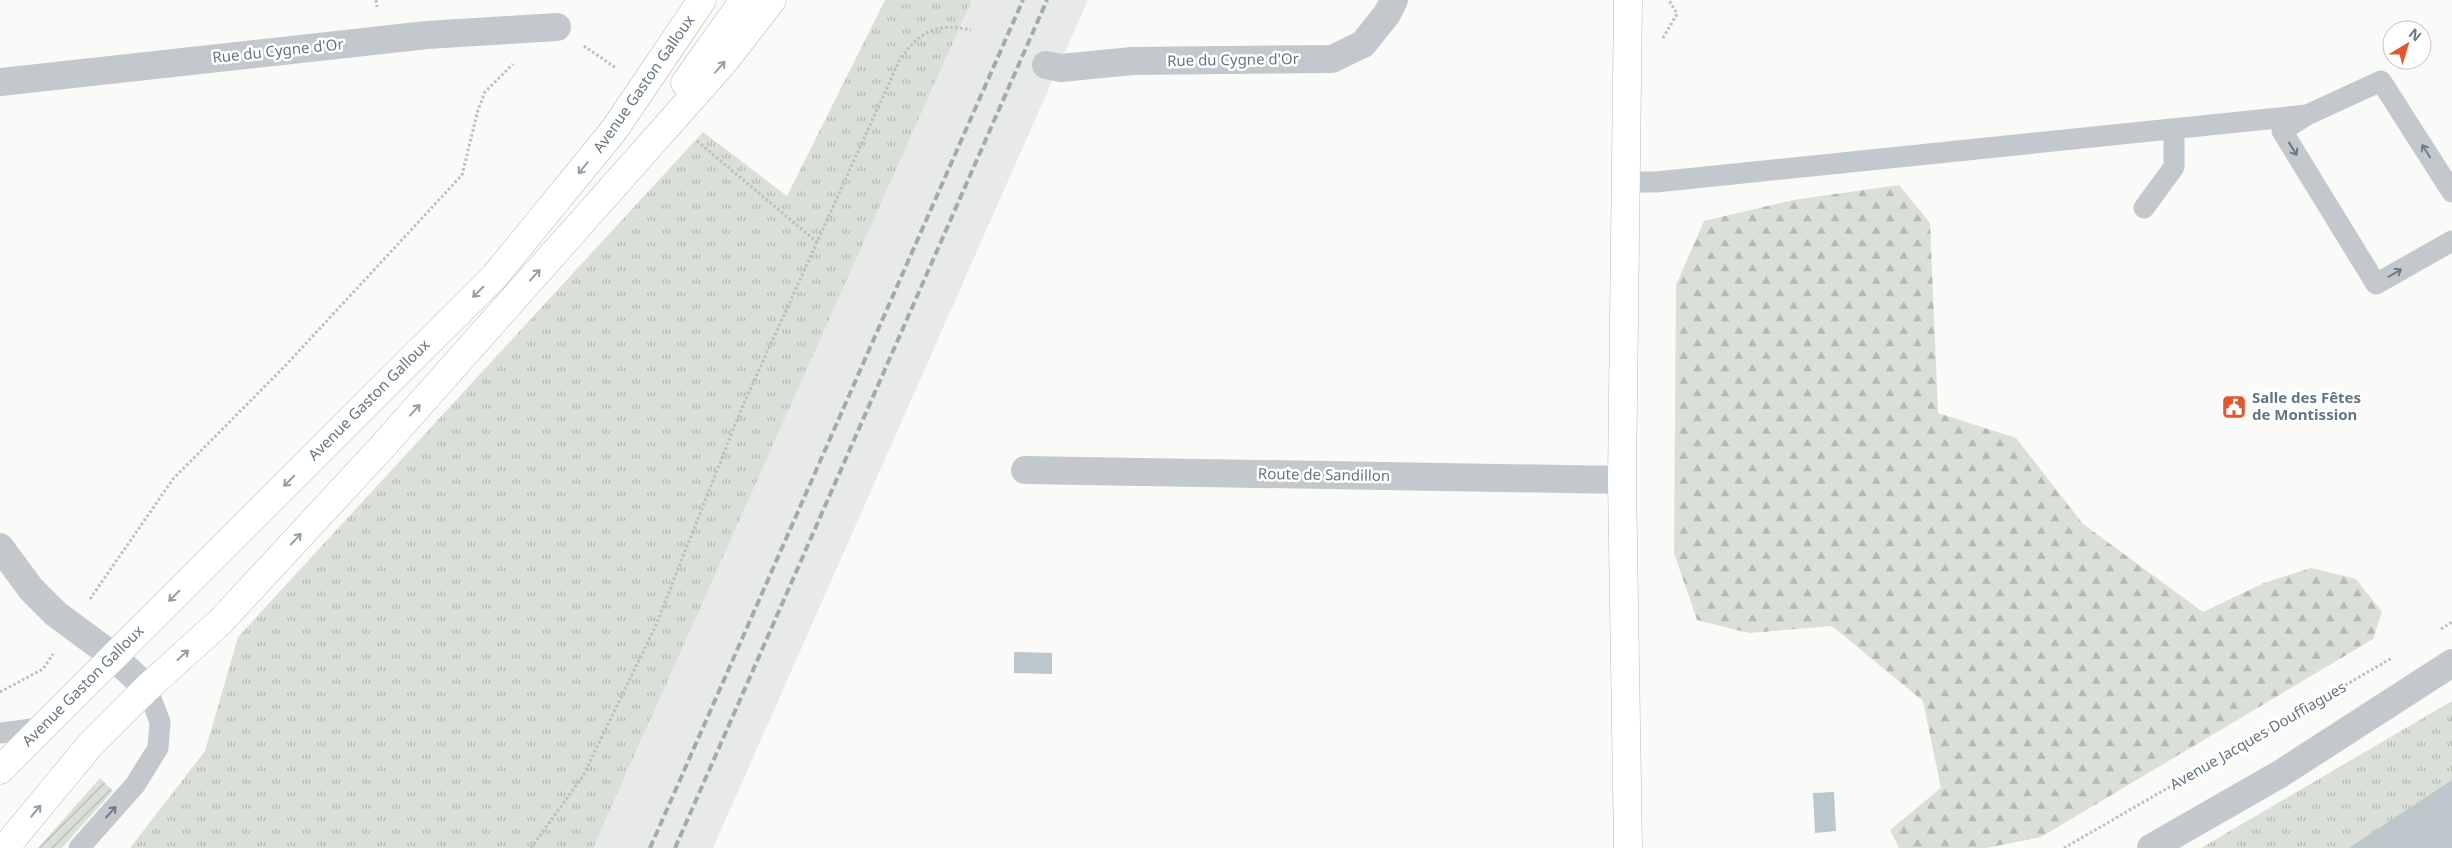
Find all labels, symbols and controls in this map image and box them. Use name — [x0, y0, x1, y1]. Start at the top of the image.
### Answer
street label: Avenue Gaston Galloux — [588, 10, 698, 156]
north arrow — [2382, 20, 2432, 70]
text: N — [2405, 23, 2426, 45]
street label: Rue du Cygne d'Or — [211, 33, 345, 67]
street label: Rue du Cygne d'Or — [1167, 48, 1299, 70]
one-way arrow — [714, 61, 725, 74]
one-way arrow — [2289, 141, 2299, 155]
one-way arrow — [2420, 145, 2430, 159]
one-way arrow — [578, 161, 589, 174]
one-way arrow — [2387, 268, 2401, 278]
one-way arrow — [530, 269, 541, 282]
one-way arrow — [472, 286, 484, 298]
street label: Avenue Gaston Galloux — [303, 334, 433, 464]
place label: Salle des Fêtes de Montission — [2252, 387, 2361, 424]
public building icon: Salle des Fêtes de Montission — [2221, 394, 2247, 420]
one-way arrow — [409, 403, 421, 416]
street label: Route de Sandillon — [1258, 463, 1390, 485]
one-way arrow — [283, 475, 295, 487]
one-way arrow — [291, 533, 302, 546]
one-way arrow — [168, 589, 180, 601]
street label: Avenue Gaston Galloux — [17, 620, 147, 750]
one-way arrow — [176, 649, 189, 661]
street label: Avenue Jacques Douffiagues — [2166, 676, 2349, 794]
one-way arrow — [30, 804, 41, 817]
one-way arrow — [105, 805, 117, 818]

